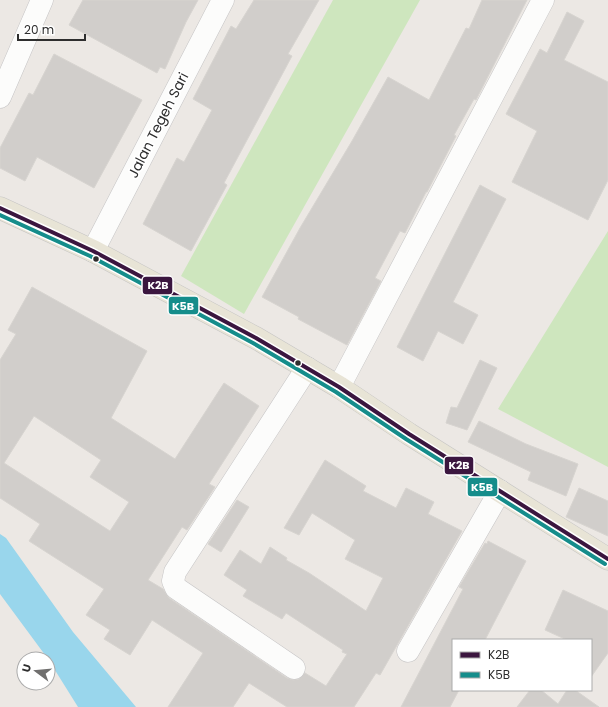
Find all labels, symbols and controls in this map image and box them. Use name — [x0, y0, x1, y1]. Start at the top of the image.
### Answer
scale bar — [18, 16, 85, 42]
text: 20 m — [24, 21, 54, 38]
street label: Jalan Tegeh Sari — [123, 69, 193, 181]
unlabelled marker — [91, 254, 101, 264]
line badge: K2B — [142, 276, 173, 295]
text: K2B — [147, 277, 169, 293]
line badge: K5B — [168, 296, 199, 315]
text: K5B — [172, 298, 194, 314]
unlabelled marker — [293, 358, 303, 368]
line badge: K2B — [444, 456, 474, 475]
text: K2B — [448, 457, 470, 473]
line badge: K5B — [467, 477, 498, 497]
text: K5B — [471, 479, 493, 495]
legend — [452, 639, 592, 691]
text: K2B — [488, 646, 509, 663]
north arrow — [16, 651, 56, 691]
text: U — [18, 662, 35, 674]
text: K5B — [488, 666, 510, 683]

